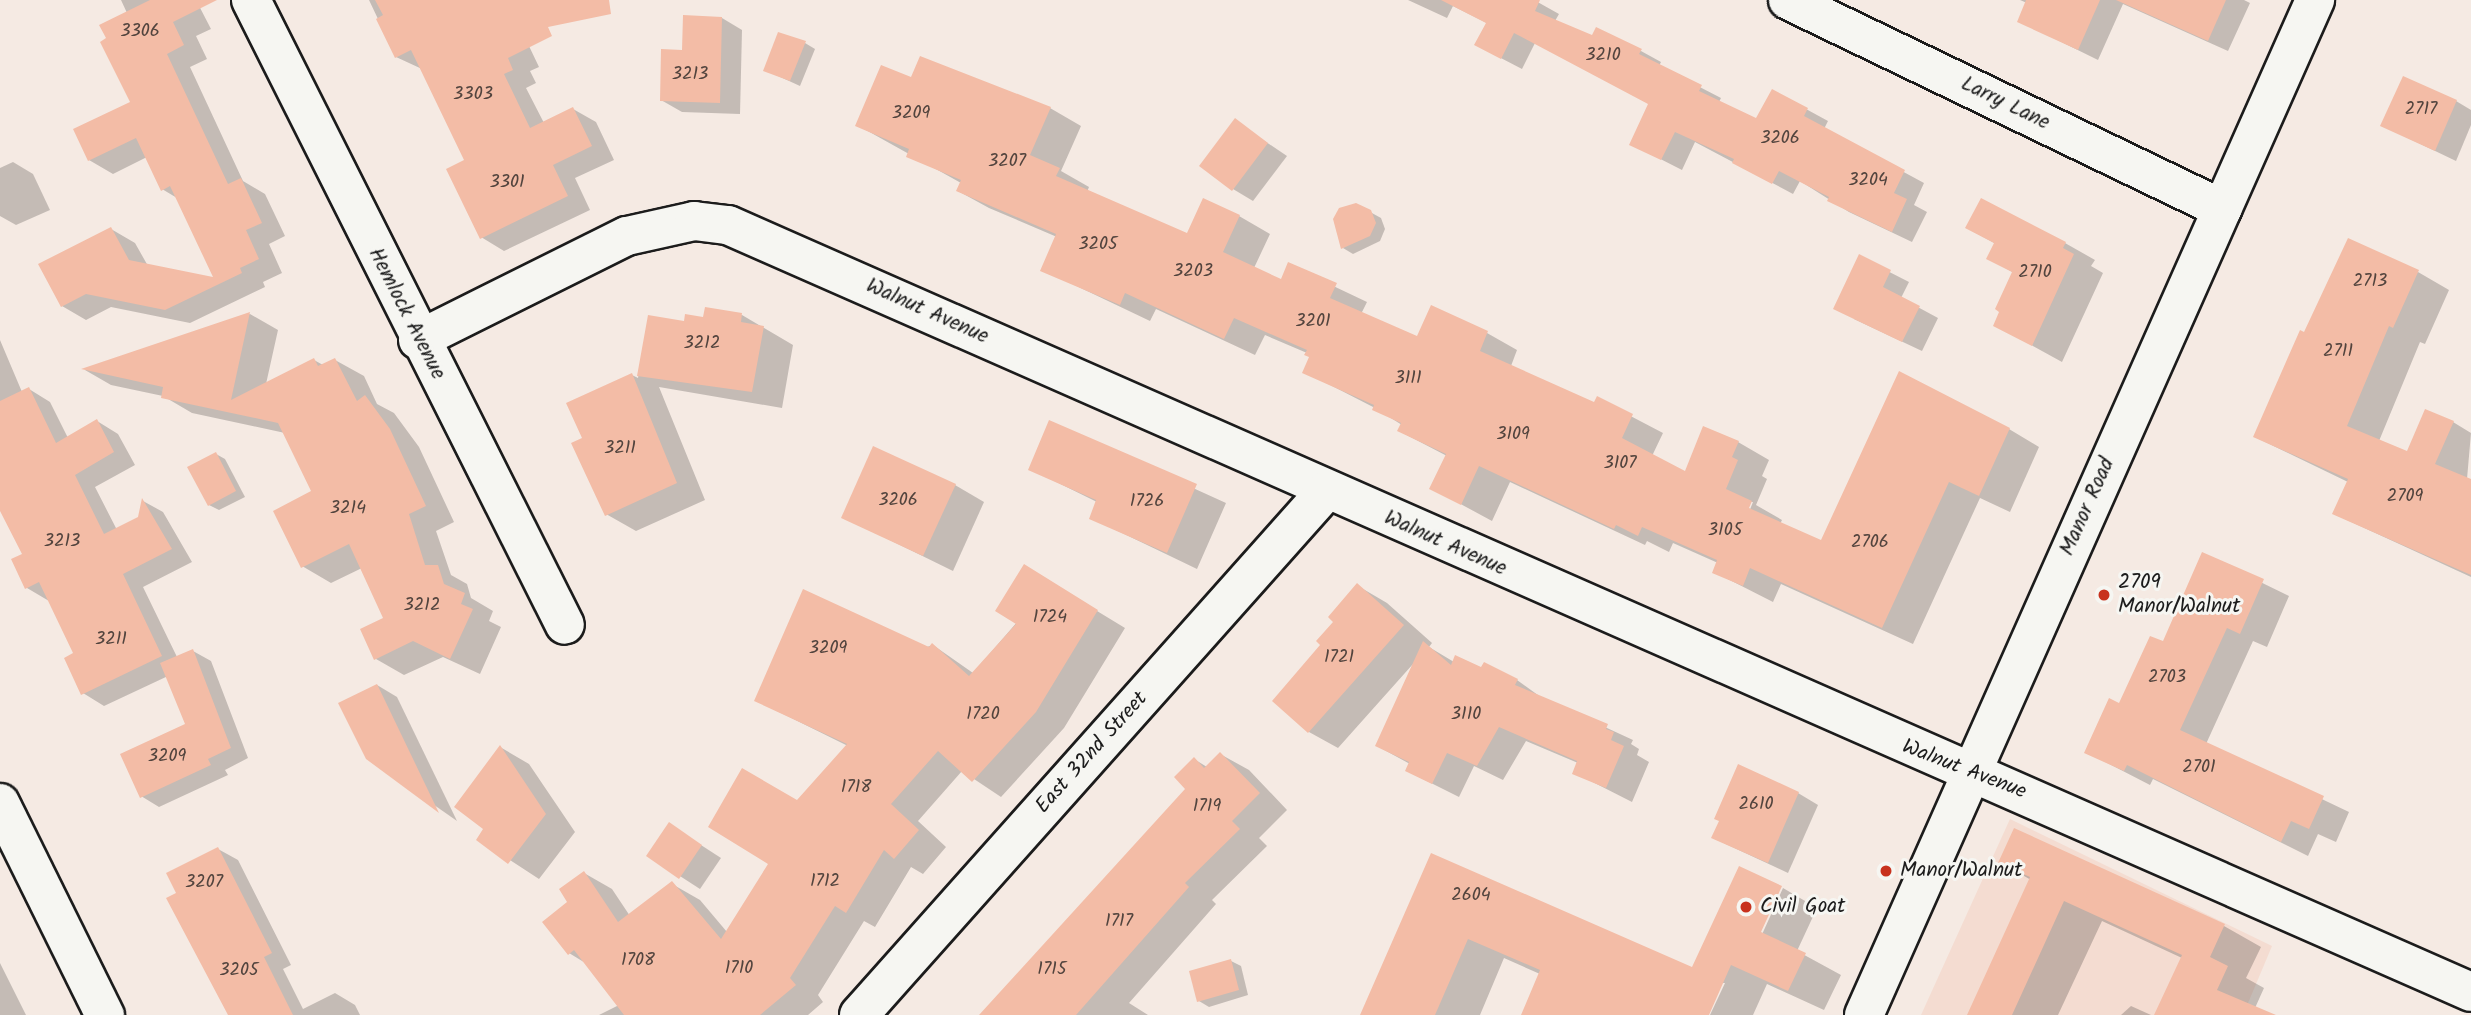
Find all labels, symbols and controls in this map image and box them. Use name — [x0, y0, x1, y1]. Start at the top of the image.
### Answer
house number: 3306 — [120, 21, 160, 43]
house number: 3210 — [1585, 45, 1621, 67]
house number: 3213 — [672, 64, 708, 86]
street label: Larry Lane — [1957, 72, 2053, 136]
house number: 3303 — [453, 84, 493, 106]
house number: 2717 — [2405, 99, 2437, 121]
house number: 3209 — [892, 103, 930, 125]
house number: 3206 — [1760, 128, 1800, 150]
house number: 3207 — [988, 151, 1026, 173]
house number: 3204 — [1848, 170, 1888, 192]
house number: 3301 — [489, 172, 525, 194]
house number: 3205 — [1078, 234, 1118, 256]
street label: Hemlock Avenue — [362, 244, 450, 384]
house number: 3203 — [1173, 261, 1213, 283]
house number: 2710 — [2018, 262, 2052, 284]
house number: 2713 — [2353, 271, 2387, 293]
street label: Walnut Avenue — [862, 274, 992, 350]
house number: 3201 — [1295, 311, 1331, 333]
house number: 3212 — [684, 333, 720, 355]
house number: 2711 — [2323, 341, 2353, 363]
house number: 3111 — [1394, 368, 1422, 390]
house number: 3109 — [1496, 424, 1530, 446]
house number: 3211 — [604, 438, 636, 460]
house number: 3107 — [1603, 453, 1637, 475]
street label: Manor Road — [2055, 454, 2121, 560]
house number: 2709 — [2387, 486, 2423, 508]
house number: 3206 — [878, 490, 918, 512]
house number: 1726 — [1130, 491, 1164, 513]
house number: 3214 — [330, 498, 366, 520]
street label: Walnut Avenue — [1380, 506, 1510, 582]
house number: 3105 — [1708, 520, 1742, 542]
house number: 3213 — [44, 531, 80, 553]
house number: 2706 — [1851, 532, 1889, 554]
place label: 2709 Manor/Walnut — [2118, 570, 2240, 620]
marker: 2709 Manor/Walnut — [2096, 587, 2112, 603]
house number: 3212 — [404, 595, 440, 617]
house number: 1724 — [1033, 607, 1067, 629]
house number: 3211 — [95, 629, 127, 651]
house number: 3209 — [809, 638, 847, 660]
house number: 1721 — [1324, 647, 1354, 669]
house number: 2703 — [2148, 667, 2186, 689]
street label: East 32nd Street — [1031, 687, 1153, 819]
house number: 1720 — [966, 704, 1000, 726]
house number: 3110 — [1451, 704, 1481, 726]
street label: Walnut Avenue — [1898, 735, 2030, 805]
house number: 3209 — [148, 746, 186, 768]
house number: 2701 — [2182, 757, 2216, 779]
house number: 1718 — [841, 777, 871, 799]
house number: 2610 — [1738, 794, 1774, 816]
house number: 1719 — [1193, 796, 1221, 818]
place label: Manor/Walnut — [1900, 858, 2022, 884]
marker: Manor/Walnut — [1878, 863, 1894, 879]
house number: 1712 — [810, 871, 840, 893]
house number: 3207 — [185, 872, 223, 894]
house number: 2604 — [1451, 885, 1491, 907]
place label: Civil Goat — [1760, 894, 1845, 920]
marker: Civil Goat — [1738, 899, 1754, 915]
house number: 1717 — [1105, 911, 1133, 933]
house number: 1708 — [621, 950, 655, 972]
house number: 1710 — [725, 958, 753, 980]
house number: 1715 — [1037, 959, 1067, 981]
house number: 3205 — [219, 960, 259, 982]

